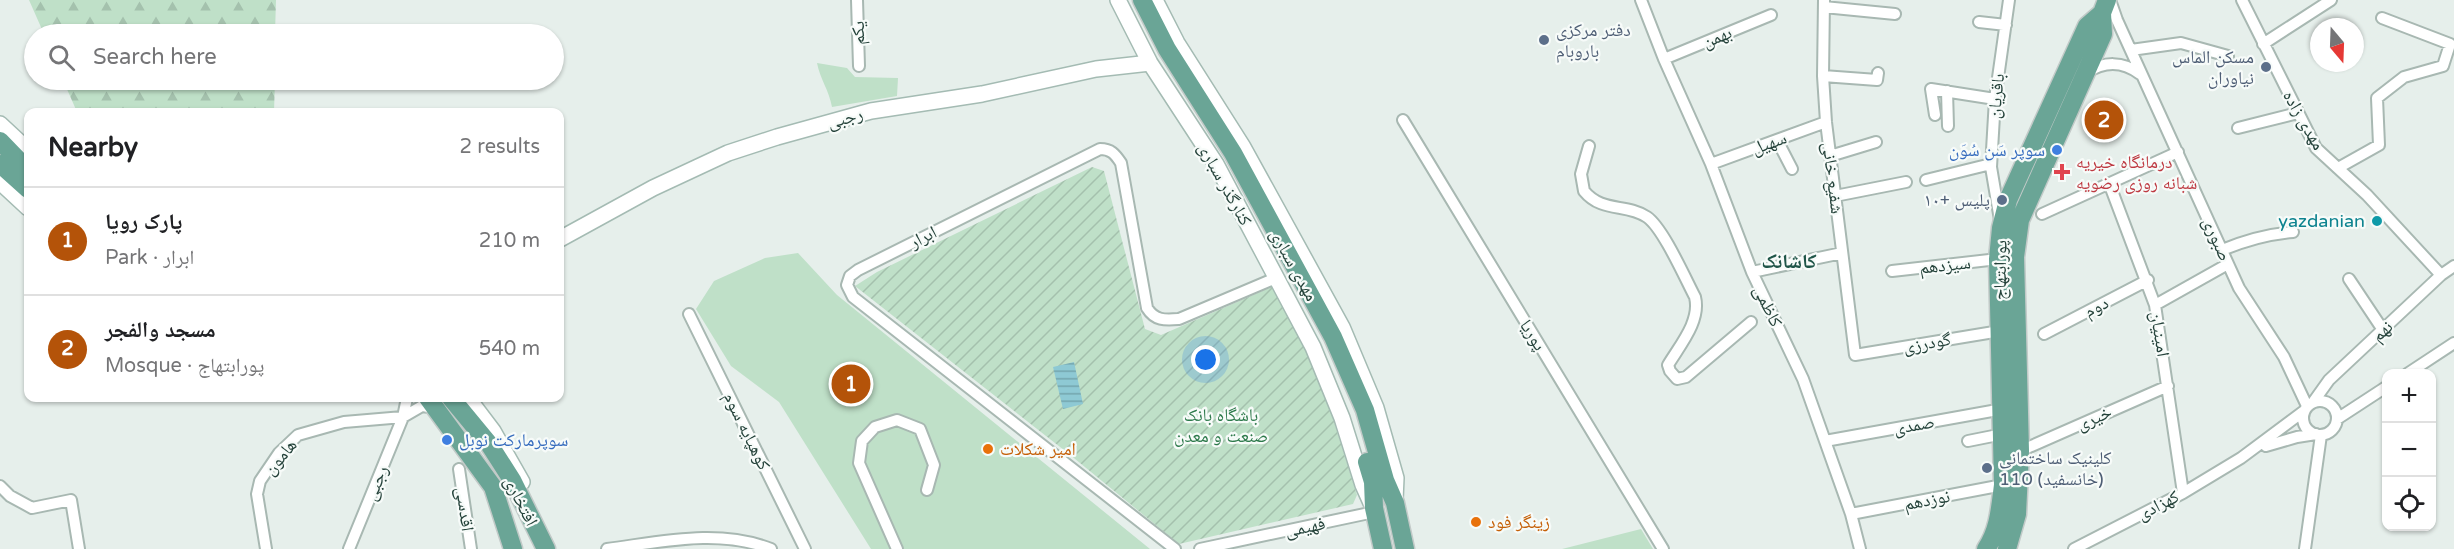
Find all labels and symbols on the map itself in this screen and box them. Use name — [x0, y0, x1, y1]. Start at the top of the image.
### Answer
north arrow — [2310, 18, 2364, 72]
place label: دفتر مرکزی باروبام — [1556, 19, 1631, 63]
street label: یکم — [847, 21, 870, 45]
street label: بهمن — [1699, 21, 1735, 53]
marker: دفتر مرکزی باروبام — [1537, 33, 1551, 47]
place label: مسکن الماس نیاوران — [2172, 46, 2254, 89]
marker: مسکن الماس نیاوران — [2259, 60, 2273, 74]
street label: باقریان — [1983, 72, 2009, 120]
street label: مهدی زاده — [2278, 86, 2330, 154]
pin: 2 — [2084, 98, 2124, 142]
street label: رجبی — [825, 102, 865, 134]
street label: سهیل — [1748, 127, 1790, 159]
street label: کنارگذر سباری — [1193, 139, 1257, 230]
place label: سوپر سَن سُوَن — [1949, 139, 2045, 161]
street label: شفیع خانی — [1817, 141, 1848, 215]
marker: سوپر سَن سُوَن — [2050, 143, 2064, 157]
place label: درمانگاه خیریه شبانه روزی رضویه — [2076, 151, 2197, 194]
marker: درمانگاه خیریه شبانه روزی رضویه — [2053, 163, 2071, 181]
place label: پلیس +۱۰ — [1924, 189, 1990, 211]
marker: پلیس +۱۰ — [1995, 193, 2009, 207]
place label: yazdanian — [2278, 210, 2365, 232]
street label: صبوری — [2198, 214, 2236, 264]
marker: yazdanian — [2370, 214, 2384, 228]
street label: ابرار — [905, 221, 940, 254]
street label: مهدی سباری — [1265, 225, 1323, 305]
street label: پورابتهاج — [1988, 240, 2013, 300]
district label: کاشانک — [1761, 250, 1817, 274]
street label: سیزدهم — [1918, 251, 1972, 280]
street label: کاظمی — [1749, 282, 1787, 331]
street label: دوم — [2080, 291, 2113, 323]
street label: امینیان — [2146, 310, 2174, 358]
street label: پوریا — [1515, 315, 1551, 355]
street label: نهم — [2367, 316, 2398, 347]
street label: گودرزی — [1901, 328, 1953, 358]
your location — [1191, 345, 1220, 374]
pin: 1 — [832, 362, 870, 406]
street label: کوهپایه سوم — [718, 388, 776, 475]
street label: خیری — [2073, 401, 2115, 435]
park label: باشگاه بانک صنعت و معدن — [1174, 404, 1268, 447]
street label: صمدی — [1892, 411, 1936, 439]
place label: سوپرمارکت نوبل — [459, 429, 568, 451]
marker: سوپرمارکت نوبل — [440, 433, 454, 447]
street label: هامون — [258, 434, 302, 480]
place label: امیر شکلات — [1000, 438, 1076, 460]
marker: امیر شکلات — [981, 442, 995, 456]
place label: کلینیک ساختمانی 110 (خانسفید) — [1999, 447, 2112, 490]
marker: کلینیک ساختمانی 110 (خانسفید) — [1980, 461, 1994, 475]
street label: رجبی — [359, 462, 393, 504]
street label: افتخاری — [499, 472, 543, 530]
street label: اقدسی — [451, 485, 479, 533]
street label: نوزدهم — [1902, 485, 1952, 516]
street label: کهزادی — [2133, 485, 2183, 525]
place label: زینگر فود — [1488, 511, 1550, 533]
street label: فهیمی — [1283, 512, 1327, 542]
marker: زینگر فود — [1469, 515, 1483, 529]

